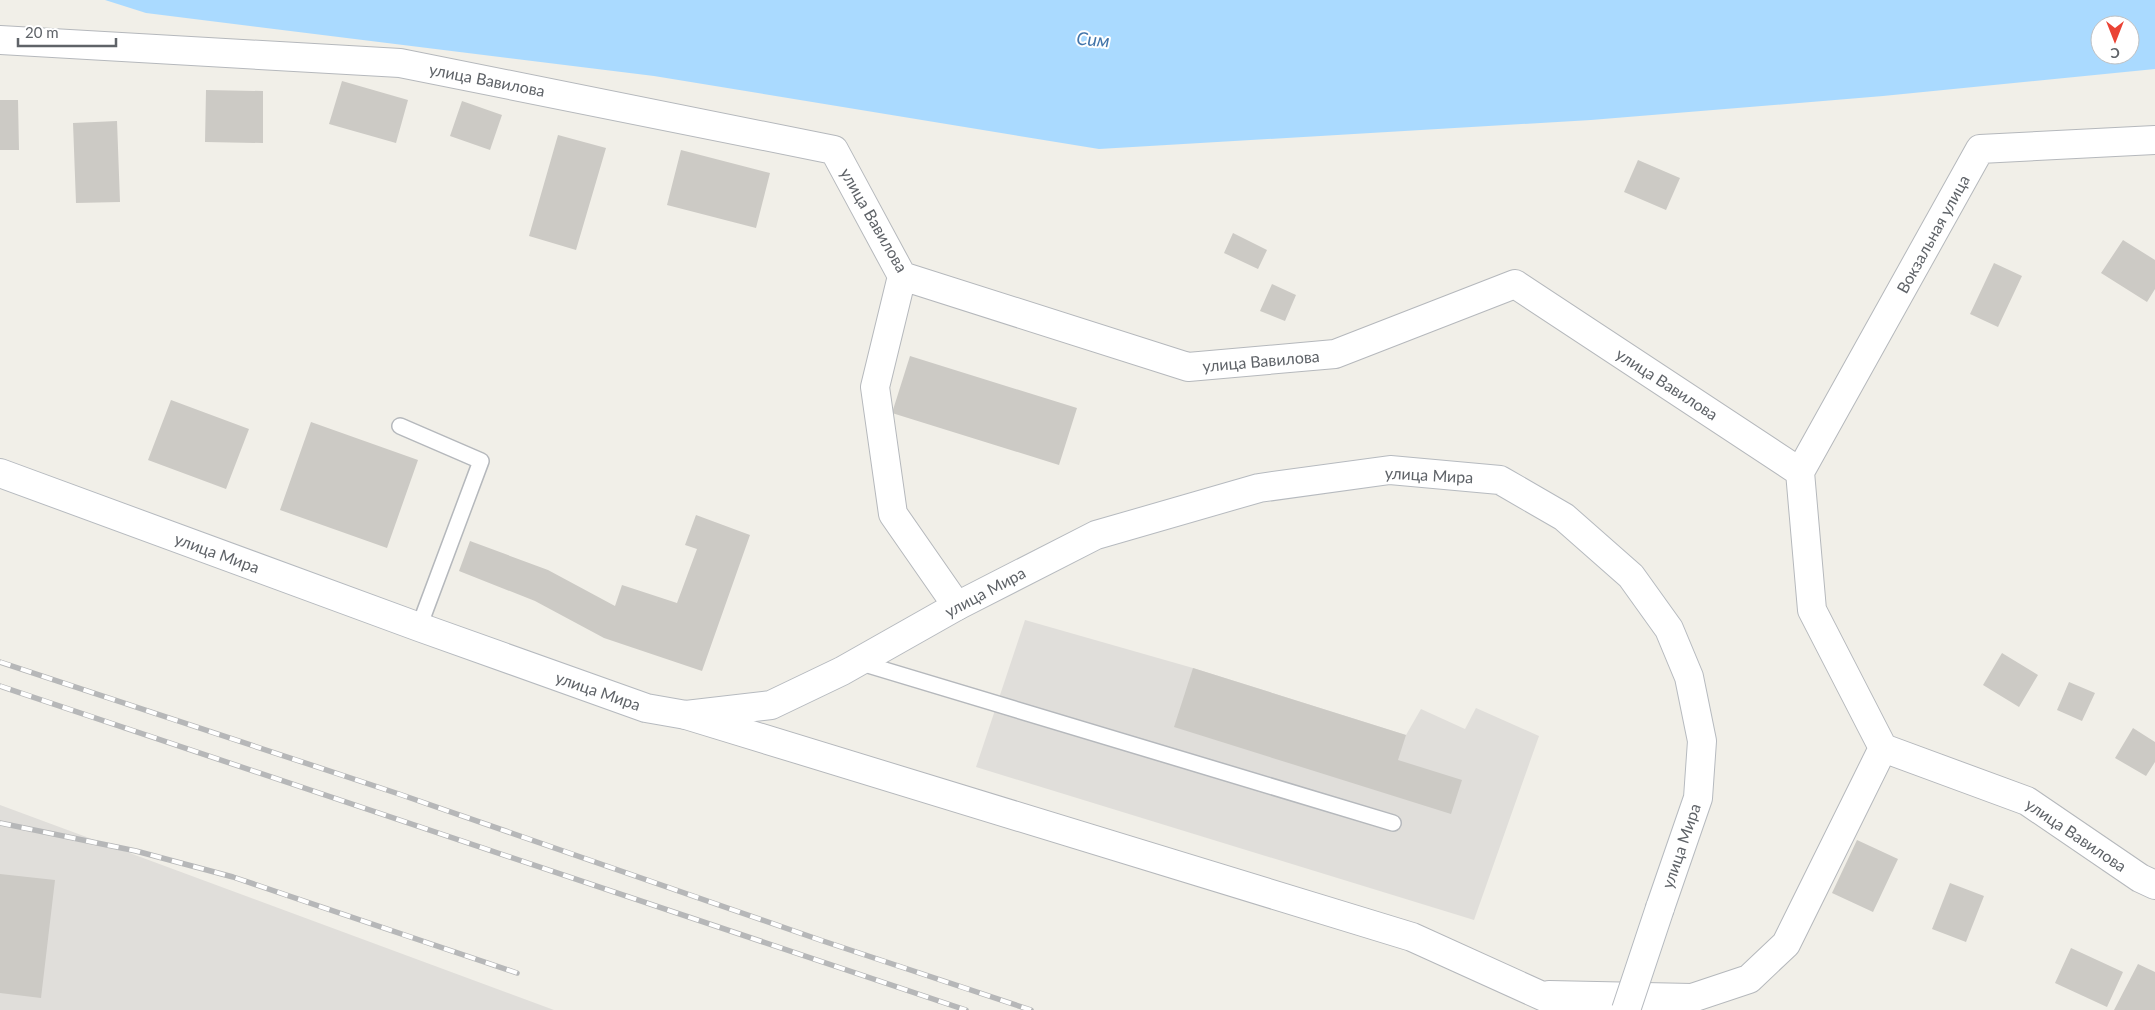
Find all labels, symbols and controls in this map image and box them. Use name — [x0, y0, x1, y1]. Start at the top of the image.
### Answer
scale bar — [18, 15, 115, 47]
north arrow — [2090, 15, 2140, 65]
text: 20 m — [25, 23, 59, 41]
water label: Сим — [1076, 27, 1111, 51]
text: С — [2110, 45, 2120, 62]
street label: улица Вавилова — [428, 59, 547, 100]
street label: улица Вавилова — [837, 164, 912, 275]
street label: Вокзальная улица — [1892, 171, 1973, 296]
street label: улица Вавилова — [1613, 344, 1722, 424]
street label: улица Вавилова — [1202, 346, 1320, 375]
street label: улица Мира — [1384, 463, 1474, 486]
street label: улица Мира — [172, 528, 262, 577]
street label: улица Мира — [941, 562, 1028, 621]
street label: улица Мира — [553, 667, 643, 714]
street label: улица Вавилова — [2022, 794, 2130, 875]
street label: улица Мира — [1657, 801, 1704, 891]

